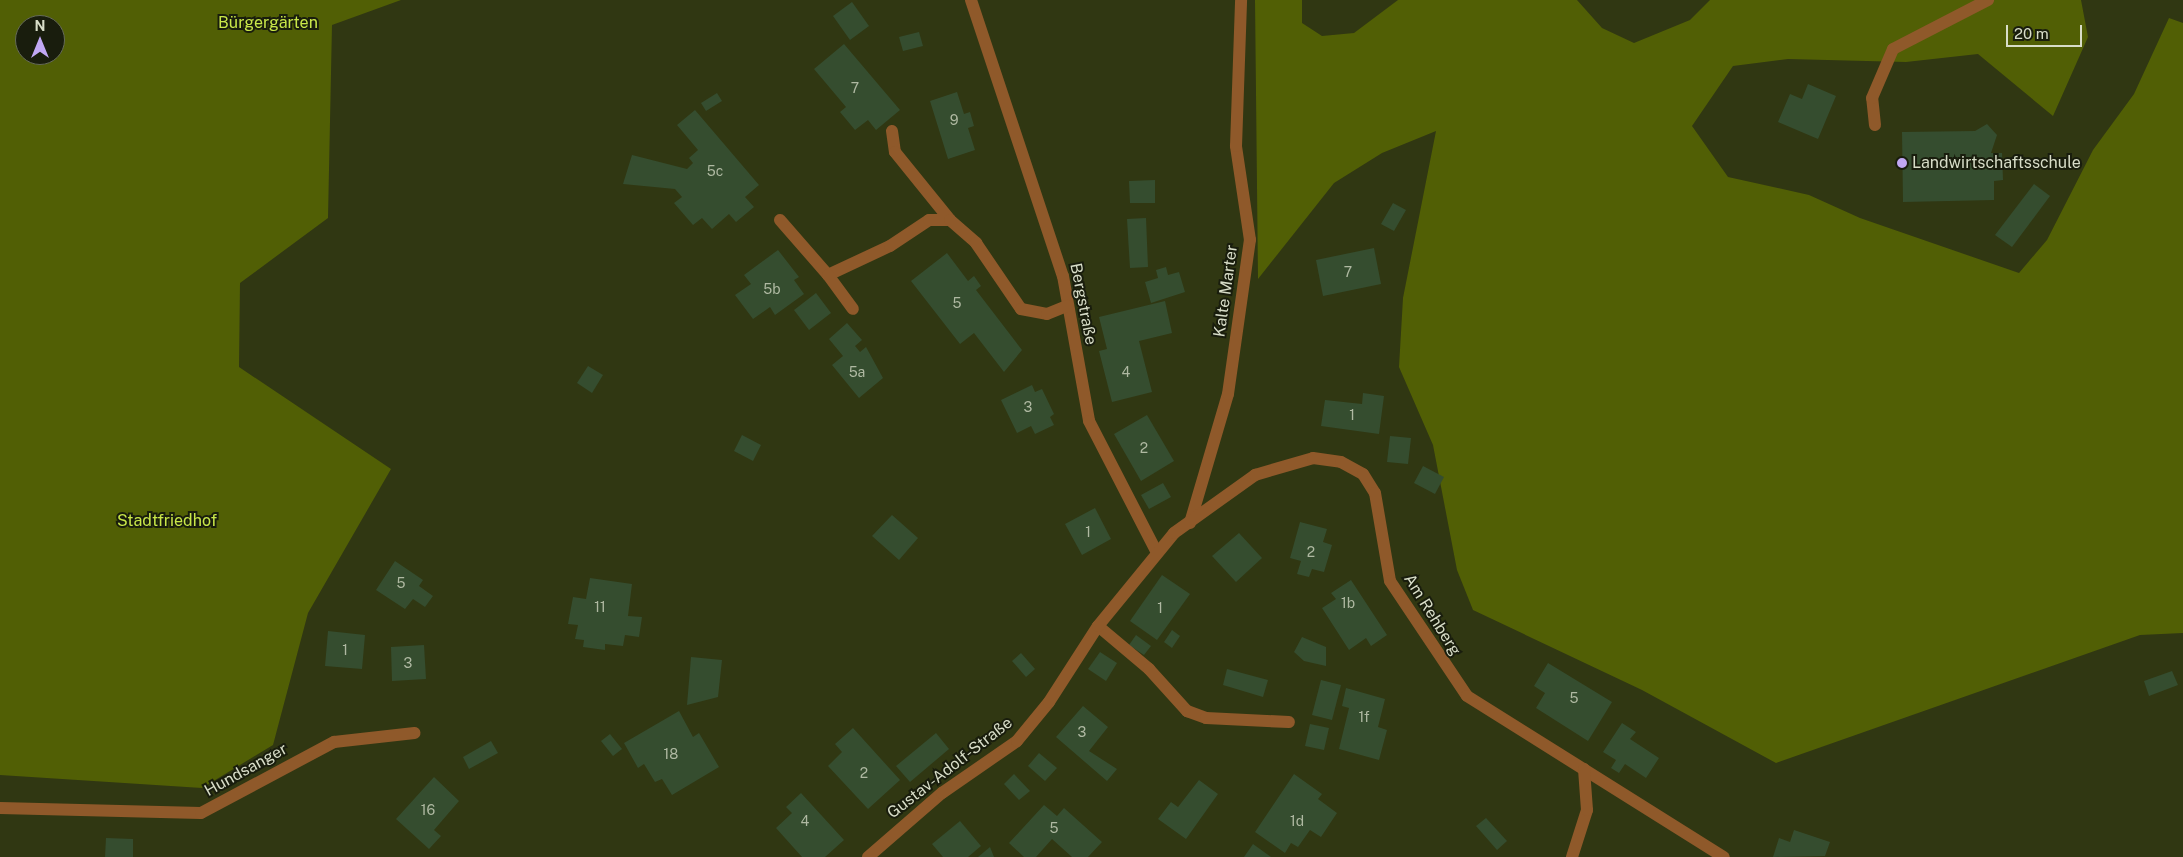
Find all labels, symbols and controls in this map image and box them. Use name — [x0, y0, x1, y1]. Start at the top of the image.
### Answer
park label: Bürgergärten — [218, 13, 318, 33]
north arrow — [15, 15, 65, 65]
scale bar — [2008, 15, 2084, 47]
text: N — [35, 18, 45, 34]
text: 20 m — [2014, 25, 2049, 42]
house number: 7 — [851, 80, 859, 96]
house number: 9 — [950, 112, 958, 128]
place label: Landwirtschaftsschule — [1912, 153, 2081, 173]
marker: Landwirtschaftsschule — [1896, 157, 1908, 169]
house number: 5c — [707, 163, 723, 179]
street label: Kalte Marter — [1210, 244, 1242, 338]
street label: Bergstraße — [1066, 261, 1100, 347]
house number: 7 — [1344, 264, 1352, 280]
house number: 5b — [763, 281, 781, 297]
house number: 5 — [953, 295, 961, 311]
house number: 5a — [849, 364, 865, 380]
house number: 4 — [1122, 364, 1130, 380]
house number: 3 — [1024, 399, 1032, 415]
house number: 1 — [1349, 407, 1355, 423]
house number: 2 — [1140, 440, 1148, 456]
park label: Stadtfriedhof — [117, 511, 217, 531]
house number: 1 — [1085, 524, 1091, 540]
house number: 2 — [1307, 544, 1315, 560]
street label: Am Rehberg — [1399, 571, 1465, 659]
house number: 5 — [397, 575, 405, 591]
house number: 1b — [1341, 595, 1355, 611]
house number: 11 — [594, 599, 606, 615]
house number: 1 — [1157, 600, 1163, 616]
house number: 1 — [342, 642, 348, 658]
house number: 3 — [404, 655, 412, 671]
house number: 5 — [1570, 690, 1578, 706]
house number: 1f — [1358, 709, 1370, 725]
street label: Gustav-Adolf-Straße — [884, 713, 1016, 823]
house number: 3 — [1078, 724, 1086, 740]
street label: Hundsanger — [201, 739, 291, 801]
house number: 18 — [664, 746, 678, 762]
house number: 2 — [860, 765, 868, 781]
house number: 16 — [421, 802, 435, 818]
house number: 4 — [801, 813, 809, 829]
house number: 1d — [1290, 813, 1304, 829]
house number: 5 — [1050, 820, 1058, 836]

